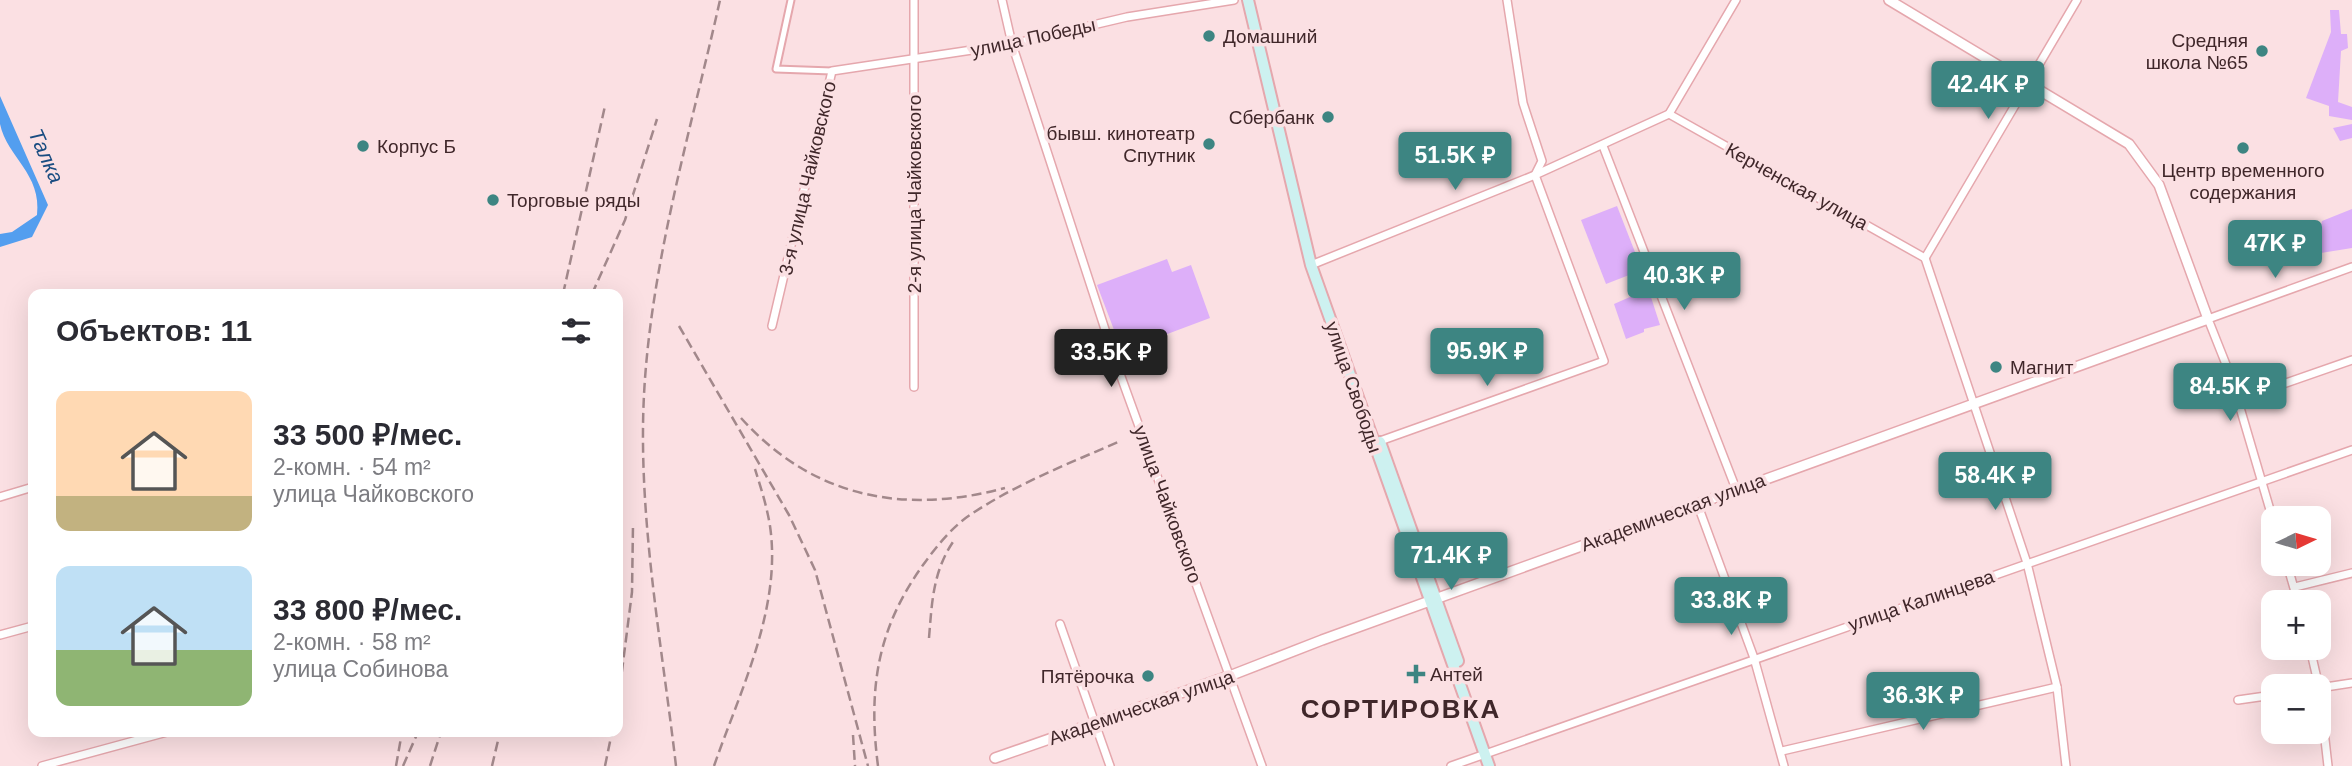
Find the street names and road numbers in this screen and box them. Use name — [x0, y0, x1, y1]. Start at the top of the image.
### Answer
street label: улица Победы — [969, 14, 1098, 61]
street label: 3-я улица Чайковского — [775, 79, 840, 277]
street label: 2-я улица Чайковского — [904, 95, 925, 293]
street label: Керченская улица — [1722, 139, 1872, 234]
street label: улица Свободы — [1321, 319, 1386, 456]
street label: улица Чайковского — [1129, 423, 1206, 586]
street label: Академическая улица — [1578, 469, 1768, 556]
street label: улица Калинцева — [1845, 565, 1997, 635]
street label: Академическая улица — [1046, 666, 1237, 749]

